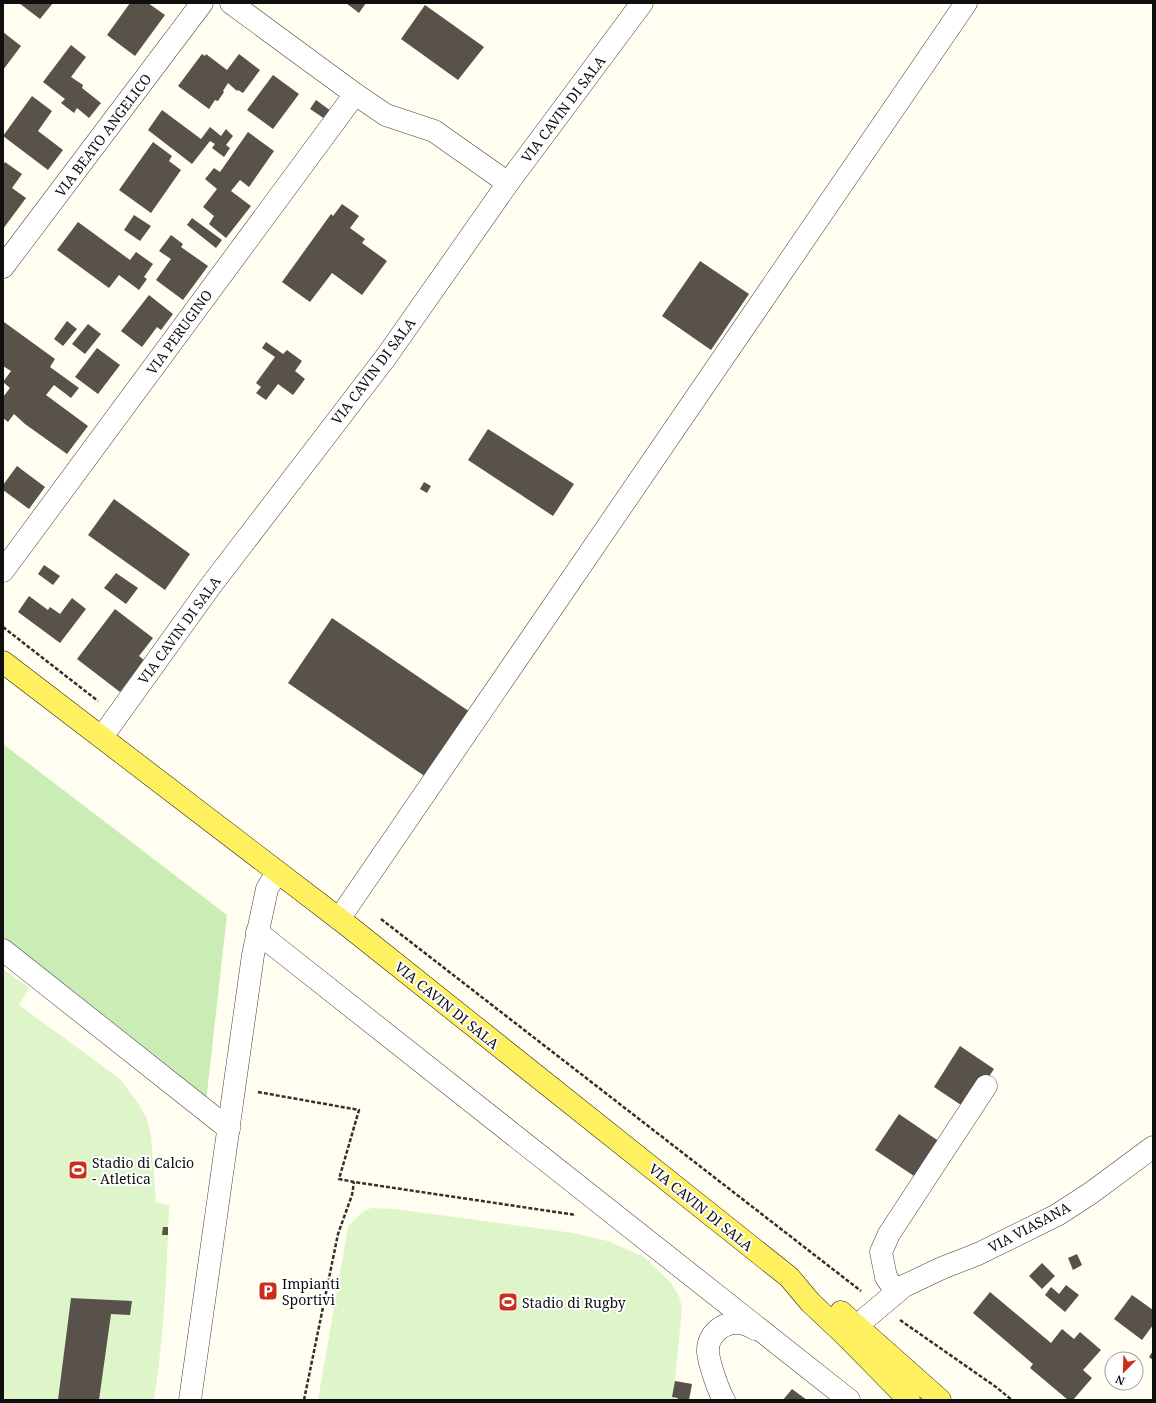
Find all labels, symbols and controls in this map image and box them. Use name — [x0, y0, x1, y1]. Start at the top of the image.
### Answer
street label: VIA CAVIN DI SALA — [517, 52, 610, 166]
street label: VIA BEATO ANGELICO — [50, 70, 156, 200]
street label: VIA PERUGINO — [142, 286, 216, 378]
street label: VIA CAVIN DI SALA — [327, 314, 420, 428]
street label: VIA CAVIN DI SALA — [133, 572, 225, 688]
street label: VIA CAVIN DI SALA — [391, 957, 503, 1053]
place label: Stadio di Calcio - Atletica — [92, 1153, 194, 1188]
sports icon: Stadio di Calcio - Atletica — [67, 1159, 89, 1181]
street label: VIA CAVIN DI SALA — [645, 1159, 757, 1255]
street label: VIA VIASANA — [985, 1197, 1073, 1257]
place label: Impianti Sportivi — [282, 1274, 340, 1309]
parking icon: Impianti Sportivi — [257, 1280, 279, 1302]
sports icon: Stadio di Rugby — [497, 1291, 519, 1313]
place label: Stadio di Rugby — [522, 1293, 626, 1312]
north arrow — [1104, 1351, 1144, 1391]
text: N — [1113, 1372, 1127, 1389]

